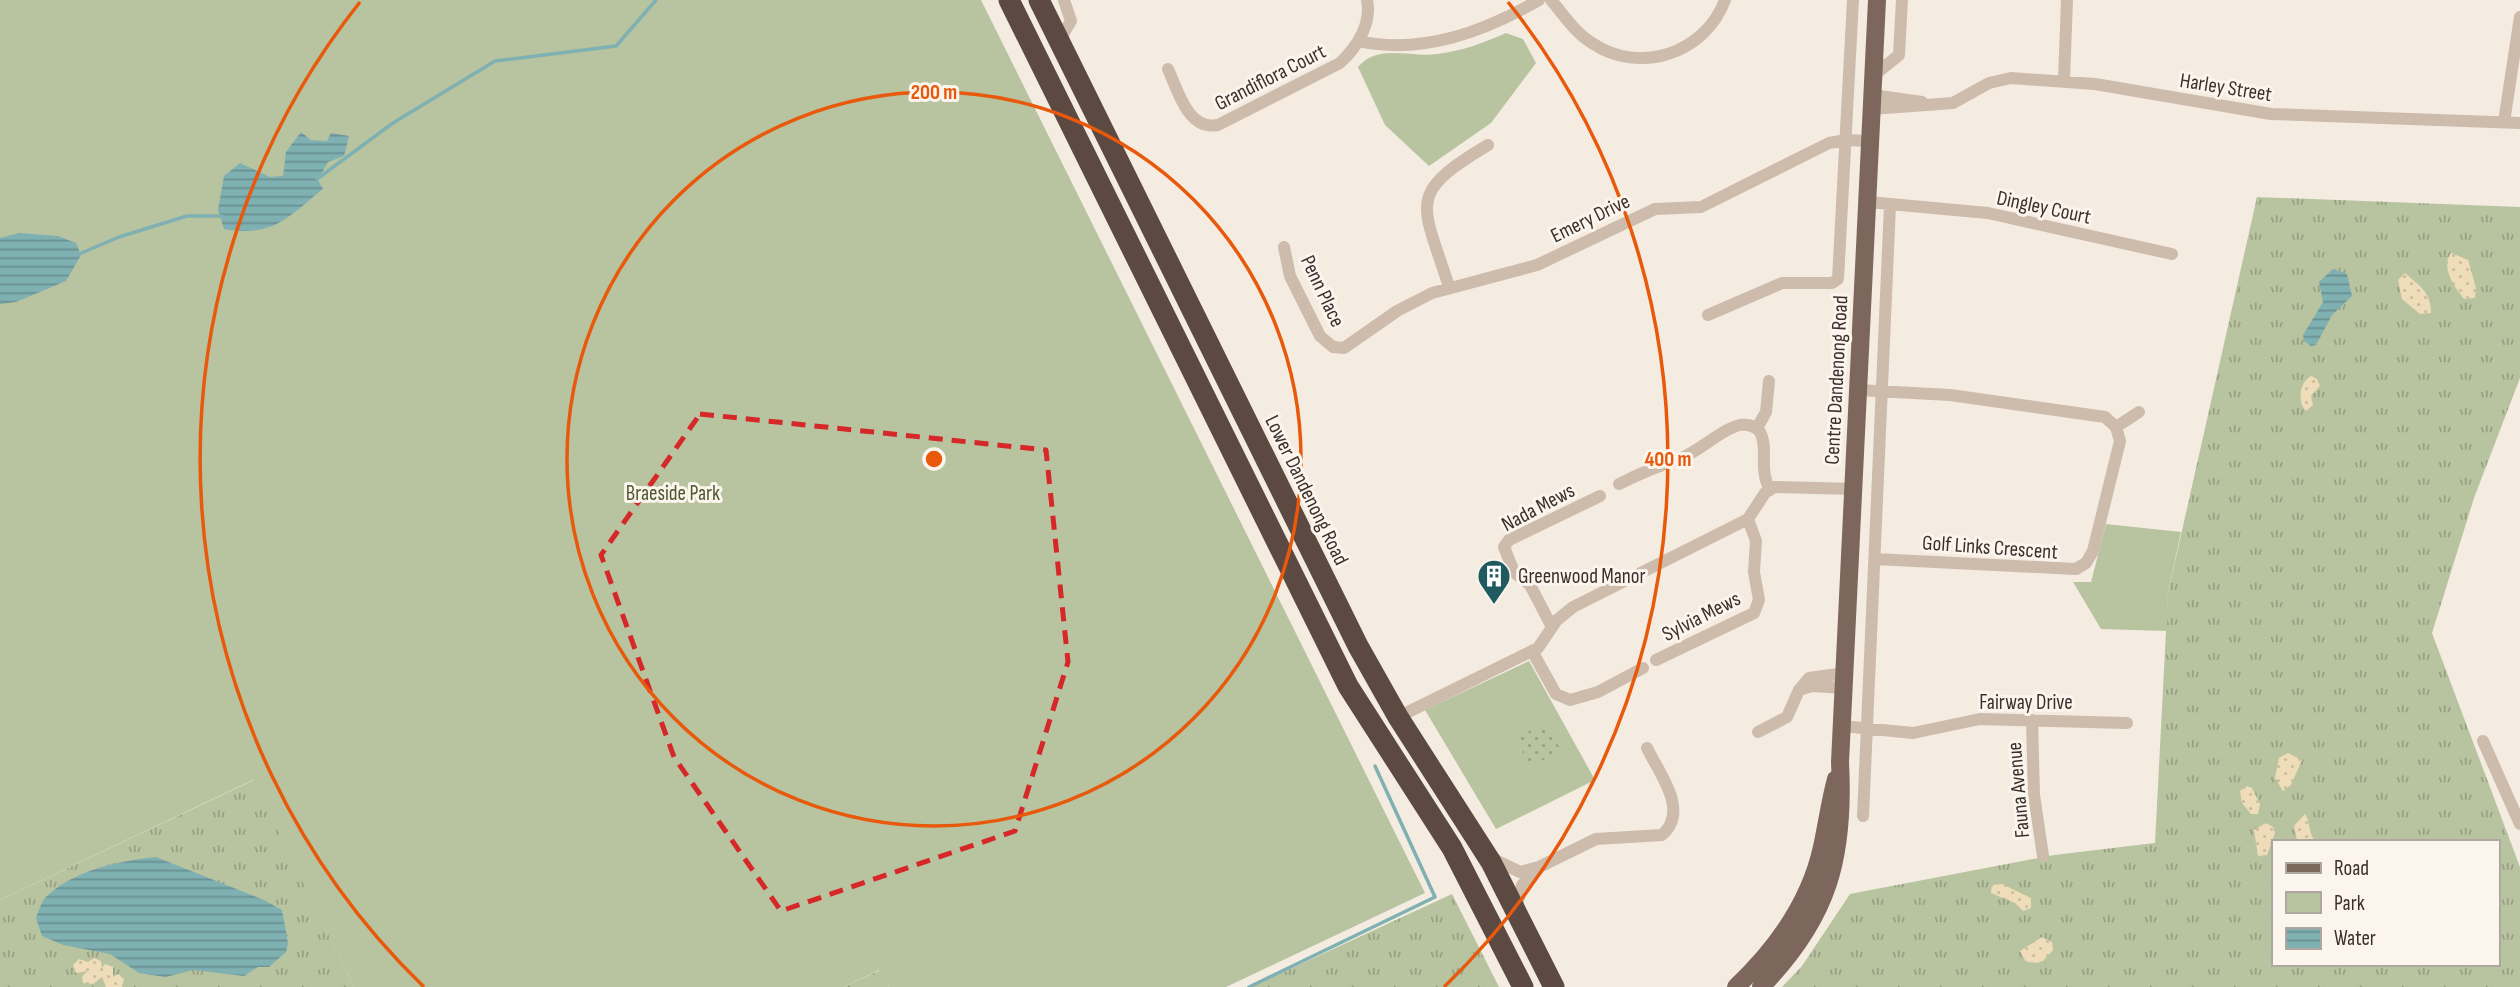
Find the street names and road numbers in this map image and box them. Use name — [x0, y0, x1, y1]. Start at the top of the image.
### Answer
street label: Grandiflora Court — [1211, 39, 1330, 116]
street label: Harley Street — [2178, 68, 2274, 107]
street label: Dingley Court — [1995, 185, 2093, 230]
street label: Emery Drive — [1547, 189, 1634, 248]
street label: Penn Place — [1295, 251, 1350, 331]
street label: Centre Dandenong Road — [1820, 295, 1853, 465]
street label: Lower Dandenong Road — [1259, 411, 1354, 569]
street label: Nada Mews — [1497, 478, 1579, 537]
street label: Golf Links Crescent — [1921, 530, 2059, 565]
street label: Sylvia Mews — [1658, 586, 1745, 647]
street label: Fairway Drive — [1979, 690, 2073, 715]
street label: Fauna Avenue — [2002, 741, 2035, 839]

